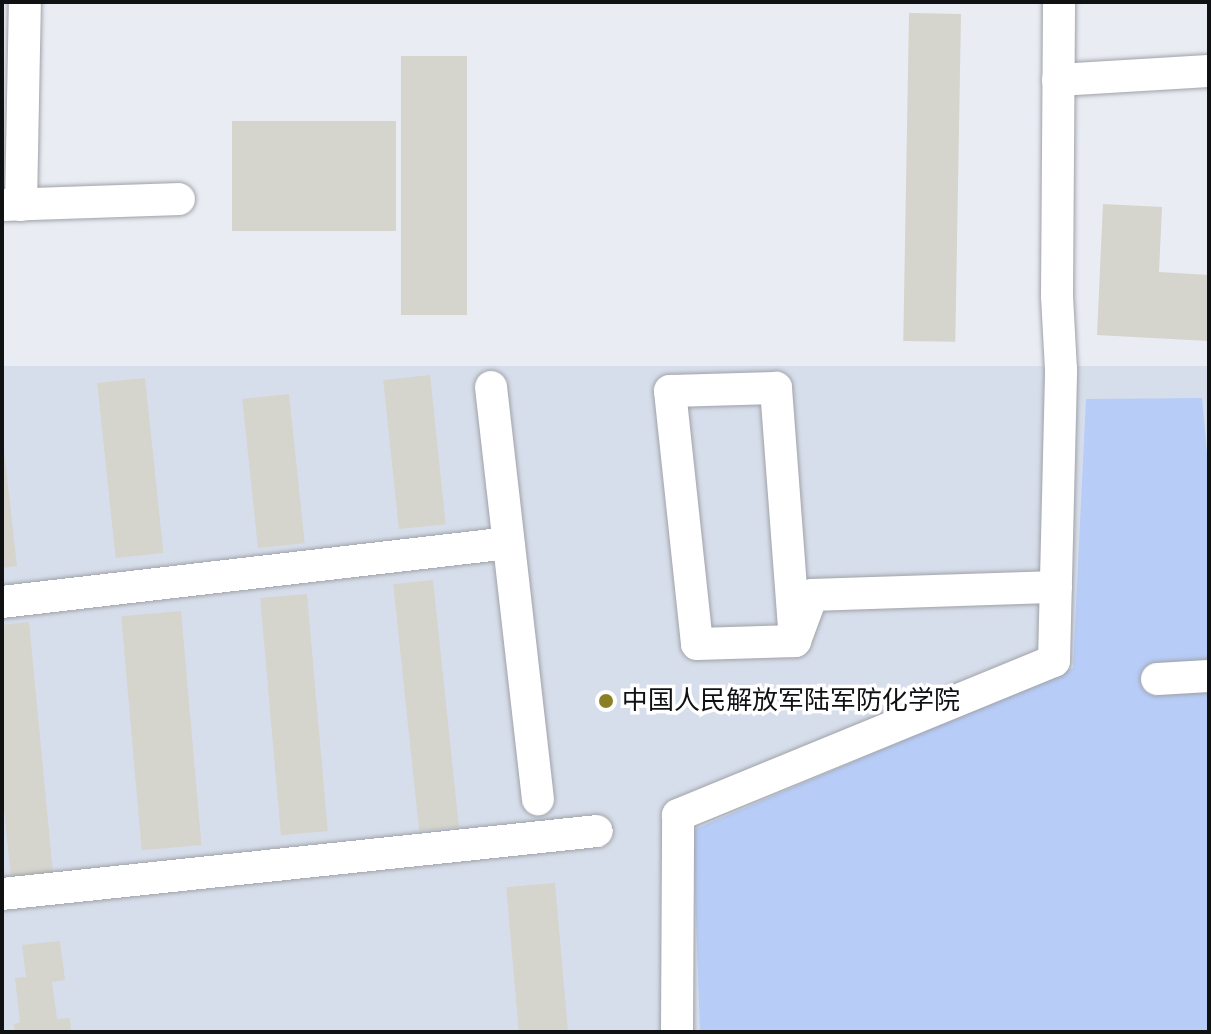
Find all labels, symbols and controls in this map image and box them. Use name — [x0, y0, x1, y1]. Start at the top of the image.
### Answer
place label: 中国人民解放军陆军防化学院 — [622, 685, 960, 717]
marker: 中国人民解放军陆军防化学院 — [597, 692, 615, 710]

